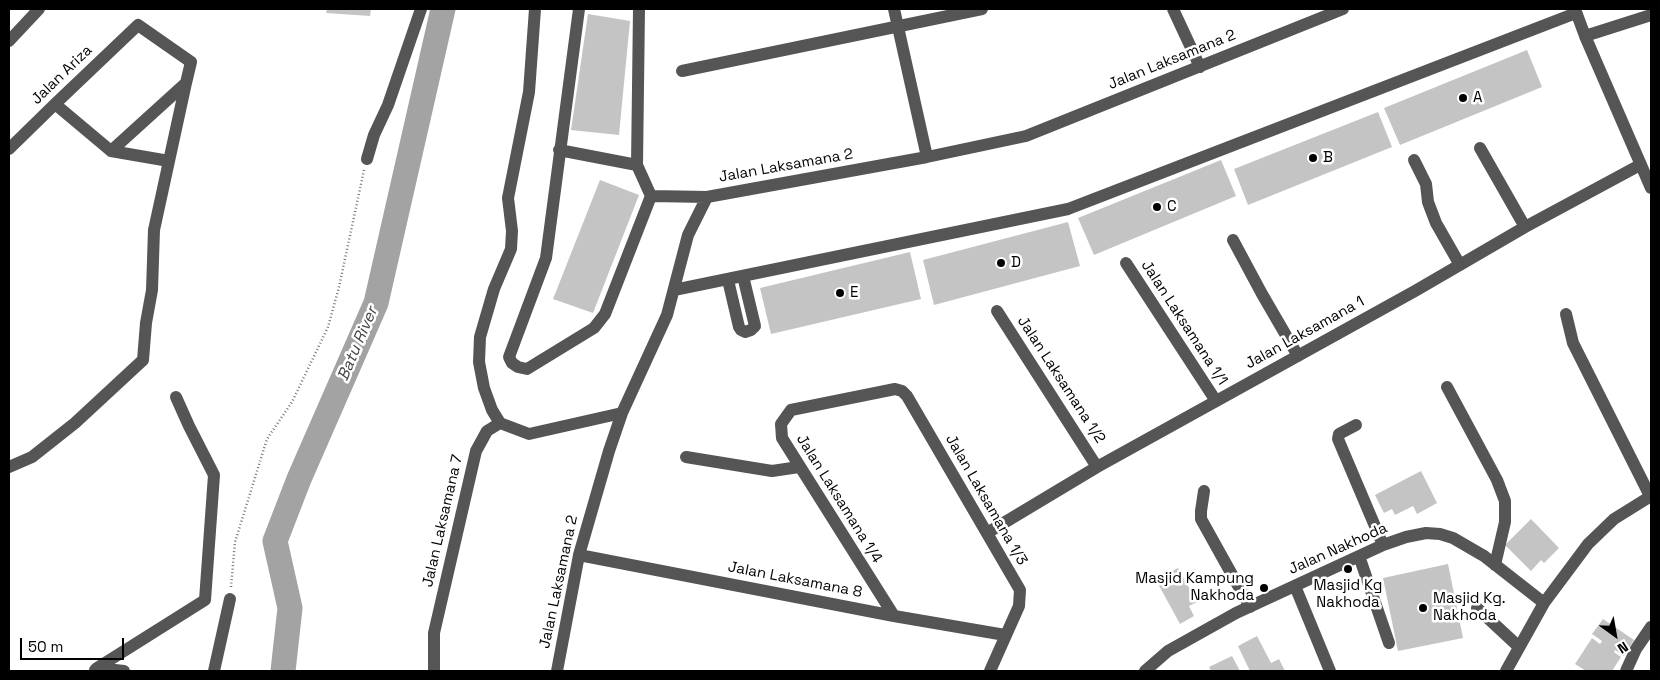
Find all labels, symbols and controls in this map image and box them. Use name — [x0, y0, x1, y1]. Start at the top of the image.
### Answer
street label: Jalan Laksamana 2 — [1106, 26, 1238, 94]
street label: Jalan Ariza — [28, 42, 96, 108]
place label: A — [1473, 89, 1482, 107]
marker: A — [1457, 92, 1469, 104]
street label: Jalan Laksamana 2 — [718, 145, 854, 187]
place label: B — [1323, 149, 1333, 167]
marker: B — [1307, 152, 1319, 164]
place label: C — [1167, 198, 1177, 216]
marker: C — [1151, 201, 1163, 213]
place label: D — [1011, 254, 1021, 272]
marker: D — [995, 257, 1007, 269]
street label: Jalan Laksamana 1/1 — [1137, 257, 1231, 389]
place label: E — [850, 284, 858, 302]
marker: E — [834, 287, 846, 299]
street label: Jalan Laksamana 1 — [1242, 293, 1368, 373]
water label: Batu River — [334, 304, 382, 384]
street label: Jalan Laksamana 1/2 — [1013, 313, 1109, 447]
street label: Jalan Laksamana 1/4 — [792, 431, 886, 567]
street label: Jalan Laksamana 1/3 — [941, 432, 1031, 568]
street label: Jalan Laksamana 7 — [419, 453, 467, 589]
street label: Jalan Laksamana 2 — [536, 514, 582, 650]
street label: Jalan Nakhoda — [1286, 519, 1390, 579]
street label: Jalan Laksamana 8 — [726, 558, 864, 602]
marker: Masjid Kg Nakhoda — [1342, 563, 1354, 575]
place label: Masjid Kampung Nakhoda — [1135, 570, 1254, 605]
place label: Masjid Kg Nakhoda — [1314, 577, 1382, 612]
marker: Masjid Kampung Nakhoda — [1258, 582, 1270, 594]
place label: Masjid Kg. Nakhoda — [1433, 590, 1506, 625]
marker: Masjid Kg. Nakhoda — [1417, 602, 1429, 614]
north arrow — [1590, 610, 1640, 660]
scale bar — [22, 628, 126, 660]
text: 50 m — [28, 637, 63, 656]
text: N — [1614, 638, 1632, 658]

